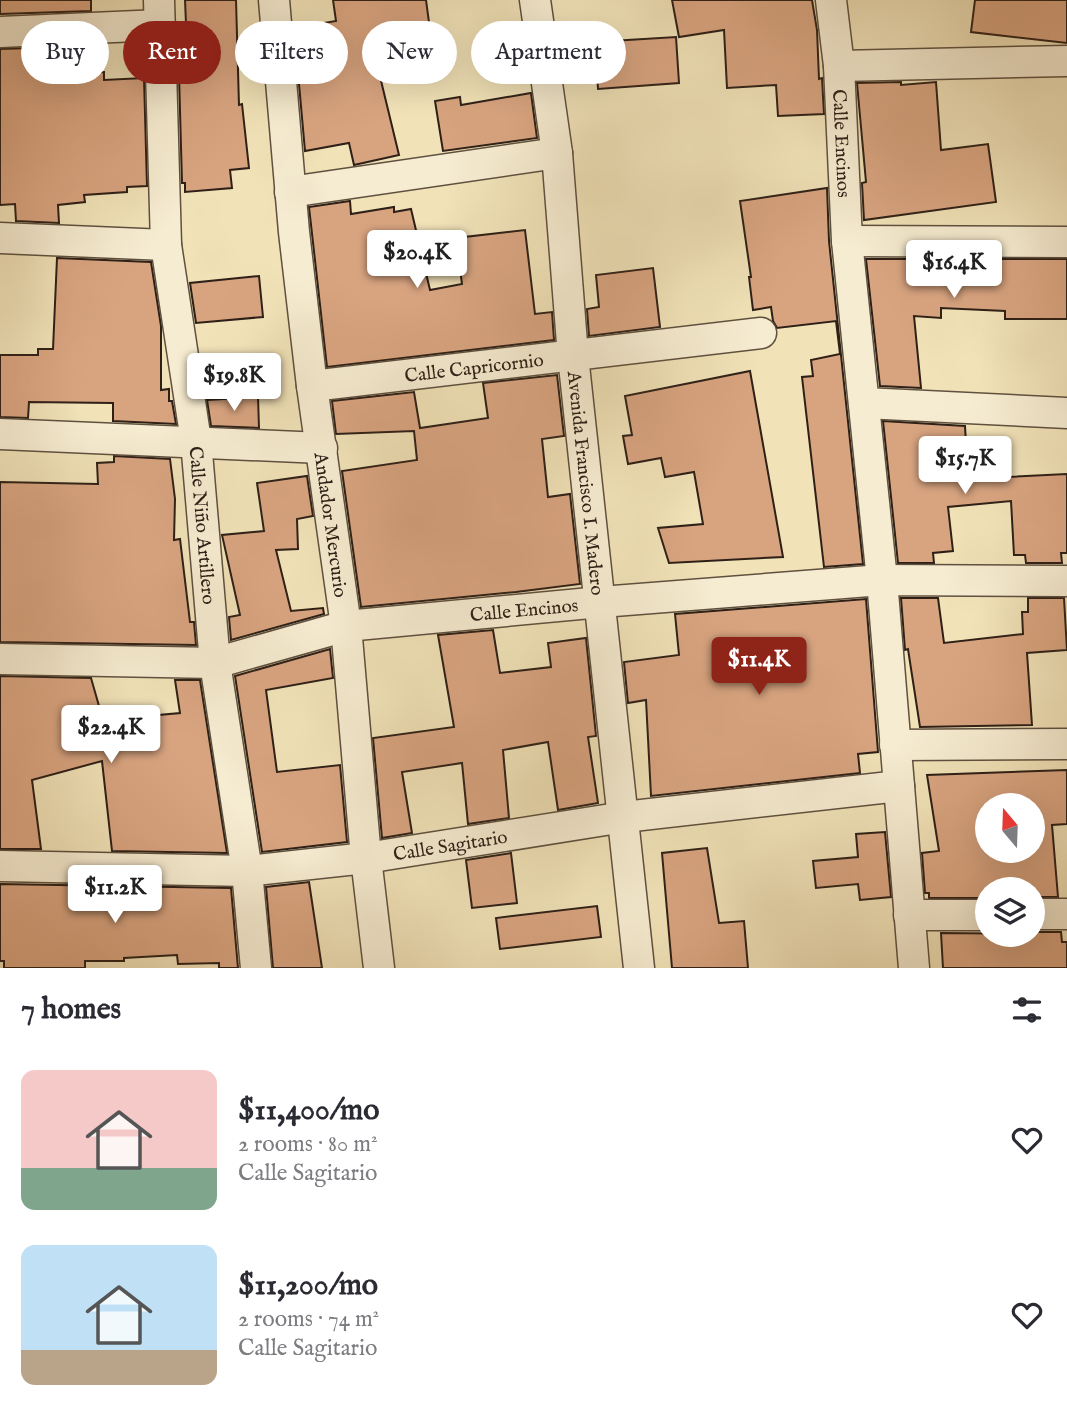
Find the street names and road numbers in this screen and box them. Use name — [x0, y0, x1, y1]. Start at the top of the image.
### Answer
street label: Calle Encinos — [826, 89, 855, 198]
street label: Calle Capricornio — [403, 349, 545, 389]
street label: Avenida Francisco I. Madero — [561, 369, 609, 597]
street label: Calle Niño Artillero — [182, 445, 220, 606]
street label: Andador Mercurio — [307, 450, 352, 599]
street label: Calle Encinos — [469, 594, 579, 628]
street label: Calle Sagitario — [392, 826, 509, 867]

